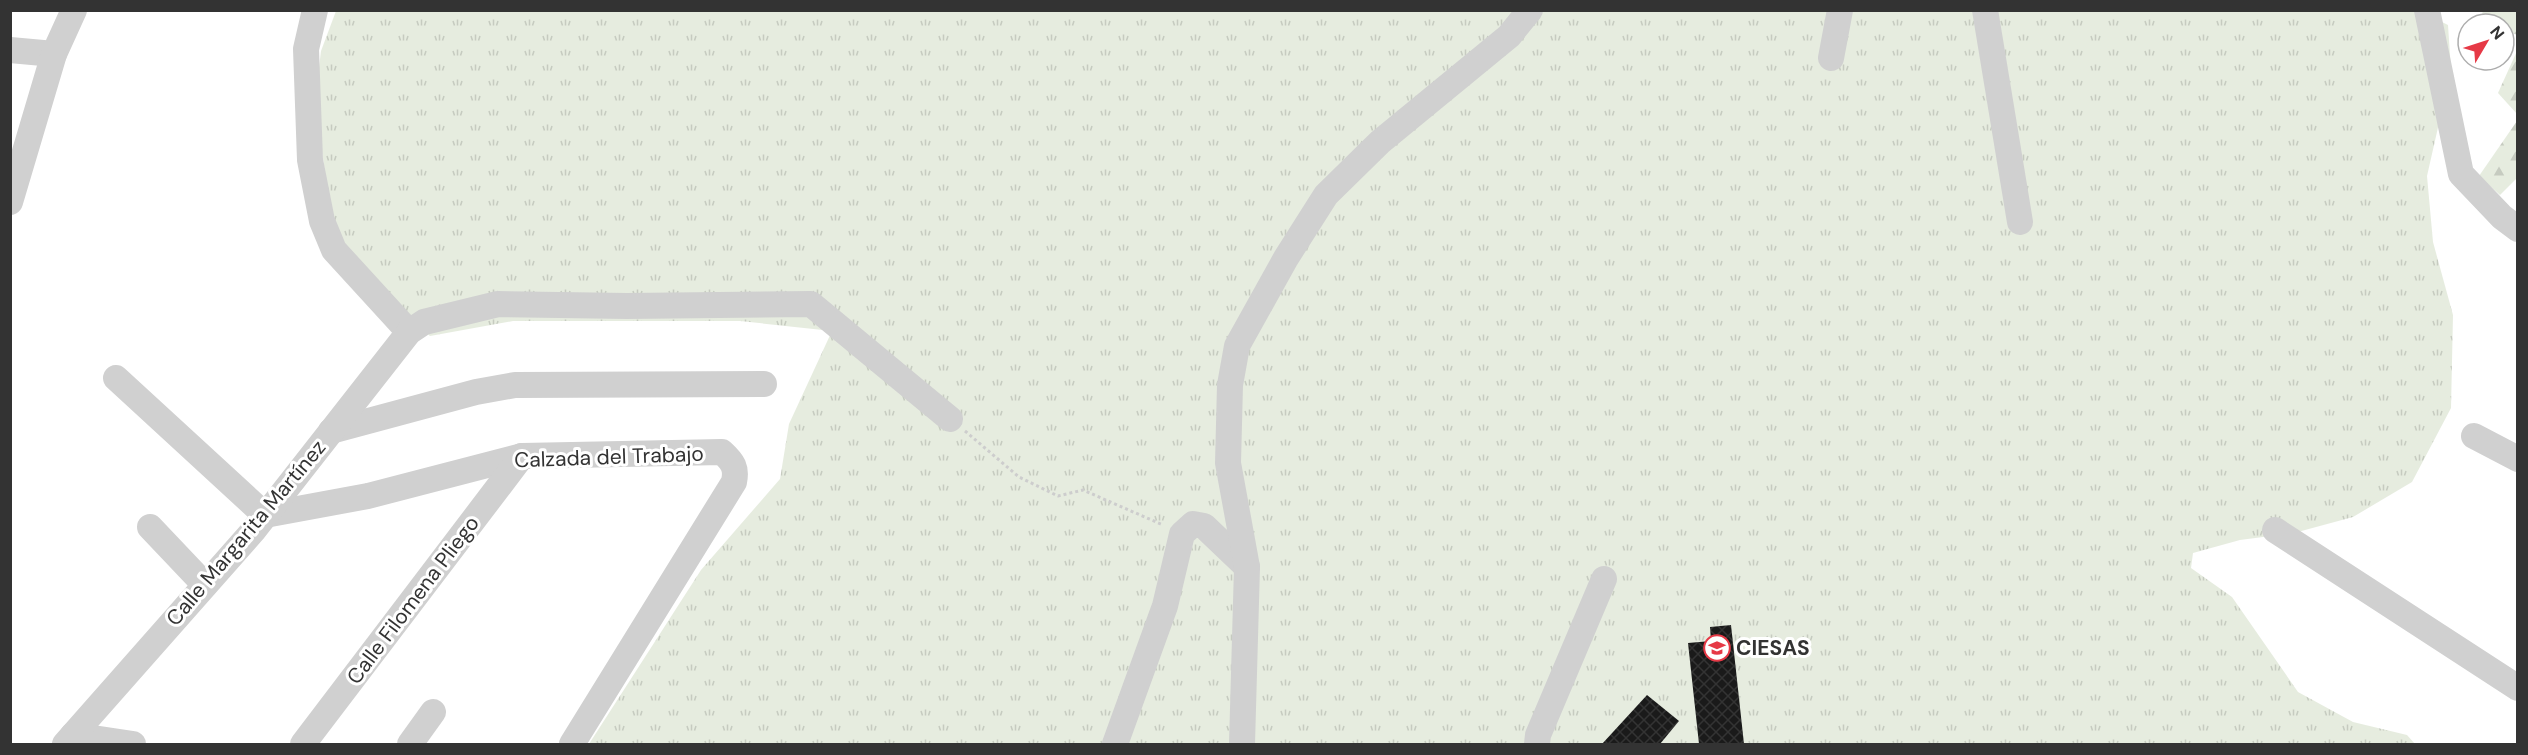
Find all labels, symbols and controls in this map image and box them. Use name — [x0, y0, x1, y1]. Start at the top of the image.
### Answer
north arrow — [2456, 12, 2516, 72]
text: N — [2485, 22, 2509, 44]
street label: Calle Margarita Martínez — [160, 434, 332, 632]
street label: Calzada del Trabajo — [514, 440, 704, 474]
street label: Calle Filomena Pliego — [340, 510, 486, 690]
school or university icon: CIESAS — [1702, 633, 1732, 663]
place label: CIESAS — [1736, 634, 1810, 662]

